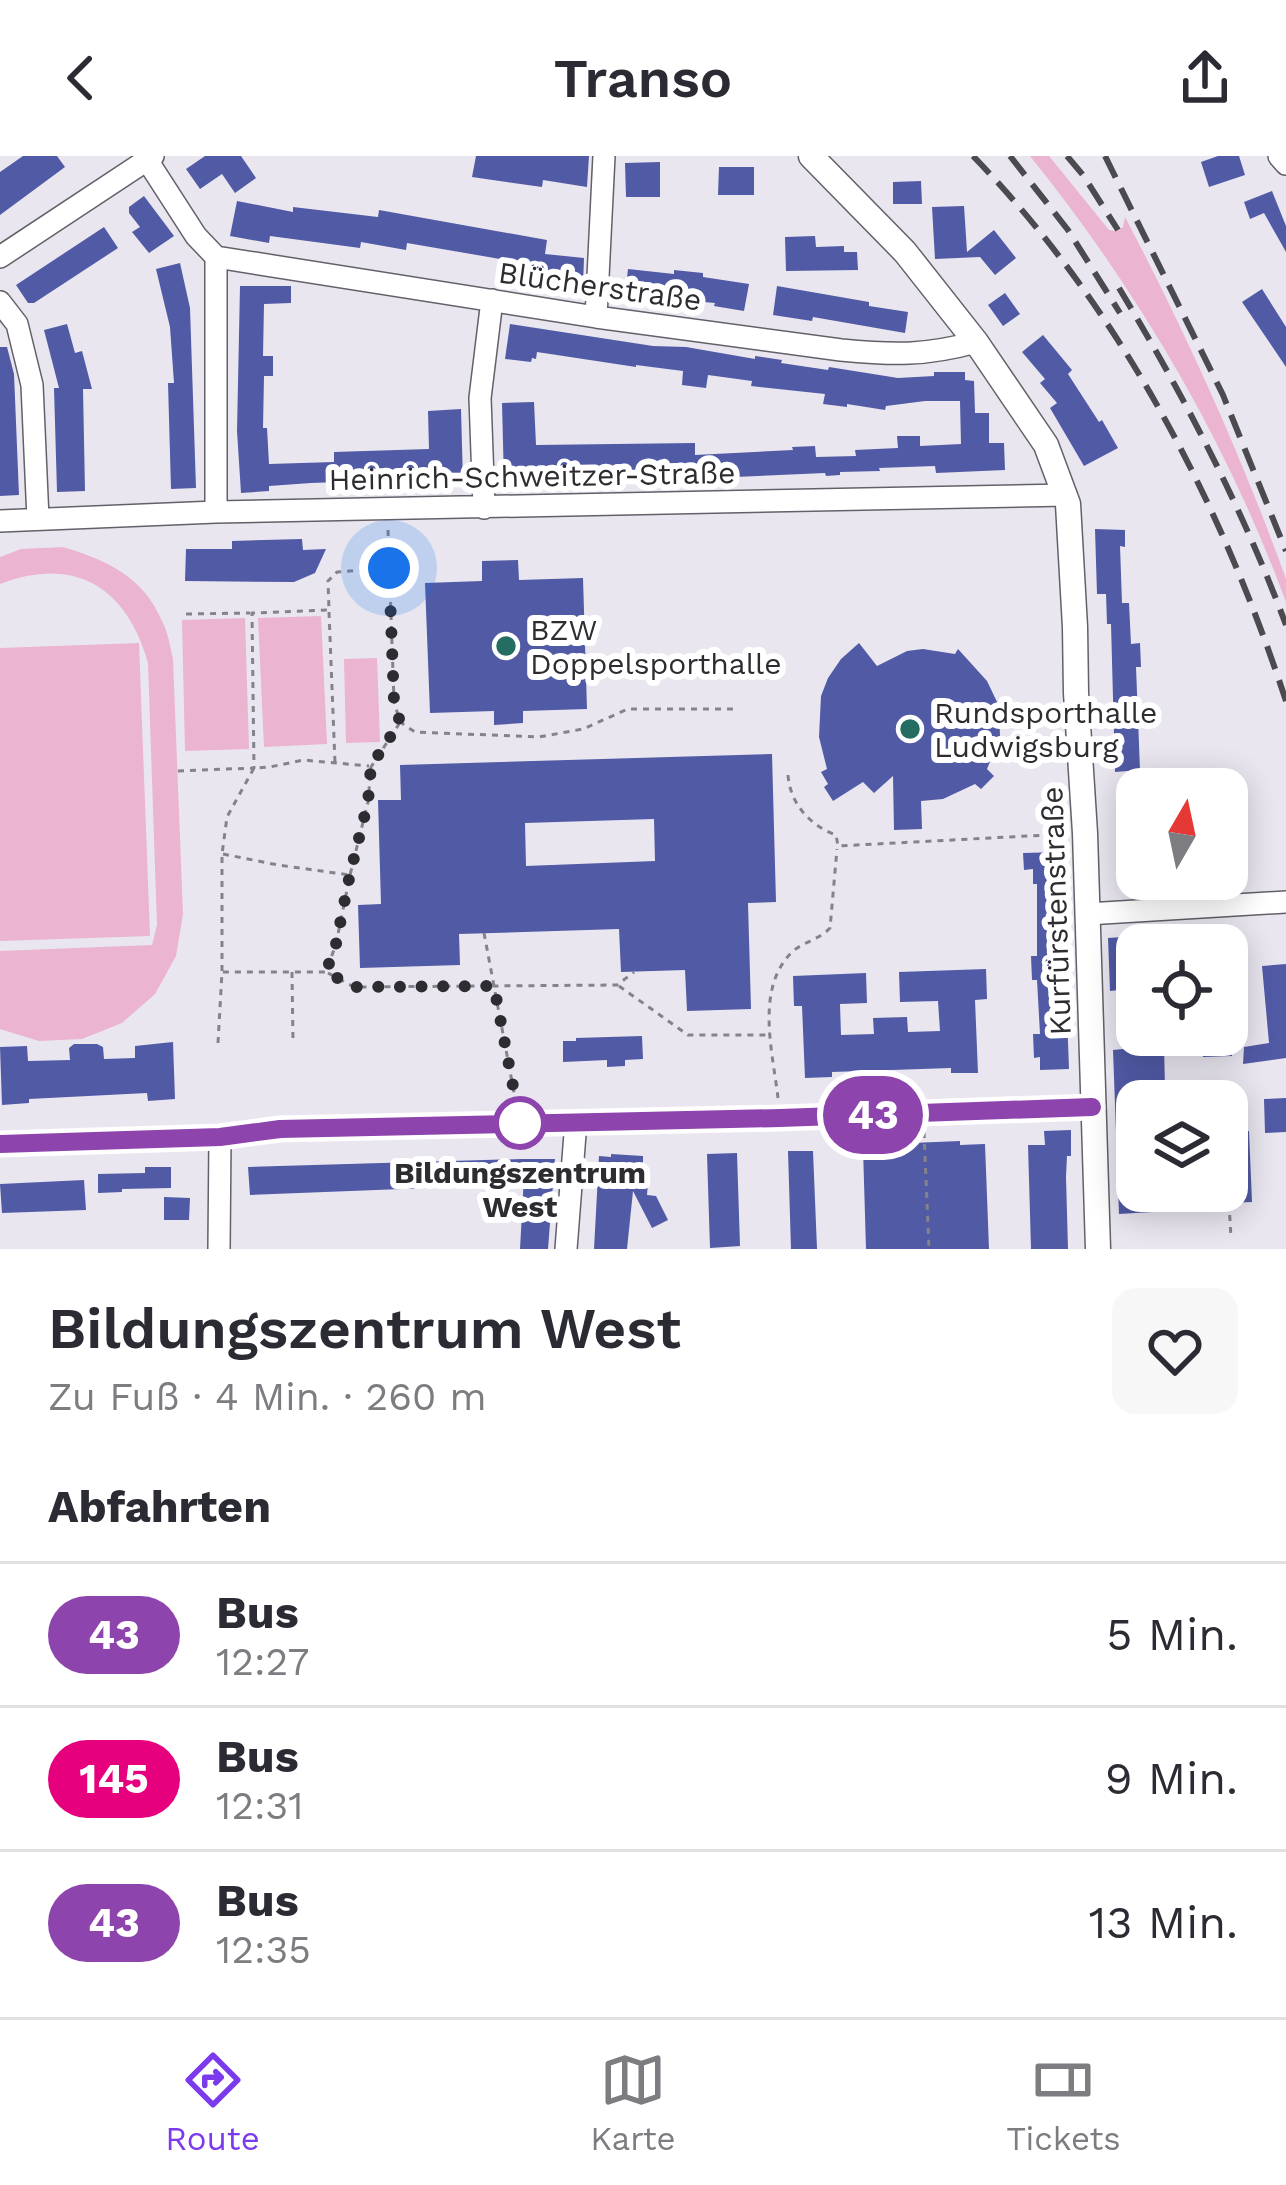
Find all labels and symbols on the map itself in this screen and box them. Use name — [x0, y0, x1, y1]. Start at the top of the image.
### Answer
street label: Blücherstraße — [496, 254, 704, 318]
street label: Heinrich-Schweitzer-Straße — [328, 455, 736, 497]
your location — [359, 538, 419, 598]
place label: BZW Doppelsporthalle — [530, 612, 782, 681]
marker: BZW Doppelsporthalle — [493, 633, 519, 659]
place label: Rundsporthalle Ludwigsburg — [934, 695, 1157, 764]
marker: Rundsporthalle Ludwigsburg — [897, 716, 923, 742]
north arrow — [1116, 768, 1248, 900]
street label: Kurfürstenstraße — [1034, 786, 1078, 1036]
line badge: 43 — [819, 1076, 927, 1154]
marker: Bildungszentrum West — [495, 1098, 545, 1148]
place label: Bildungszentrum West — [394, 1155, 646, 1224]

